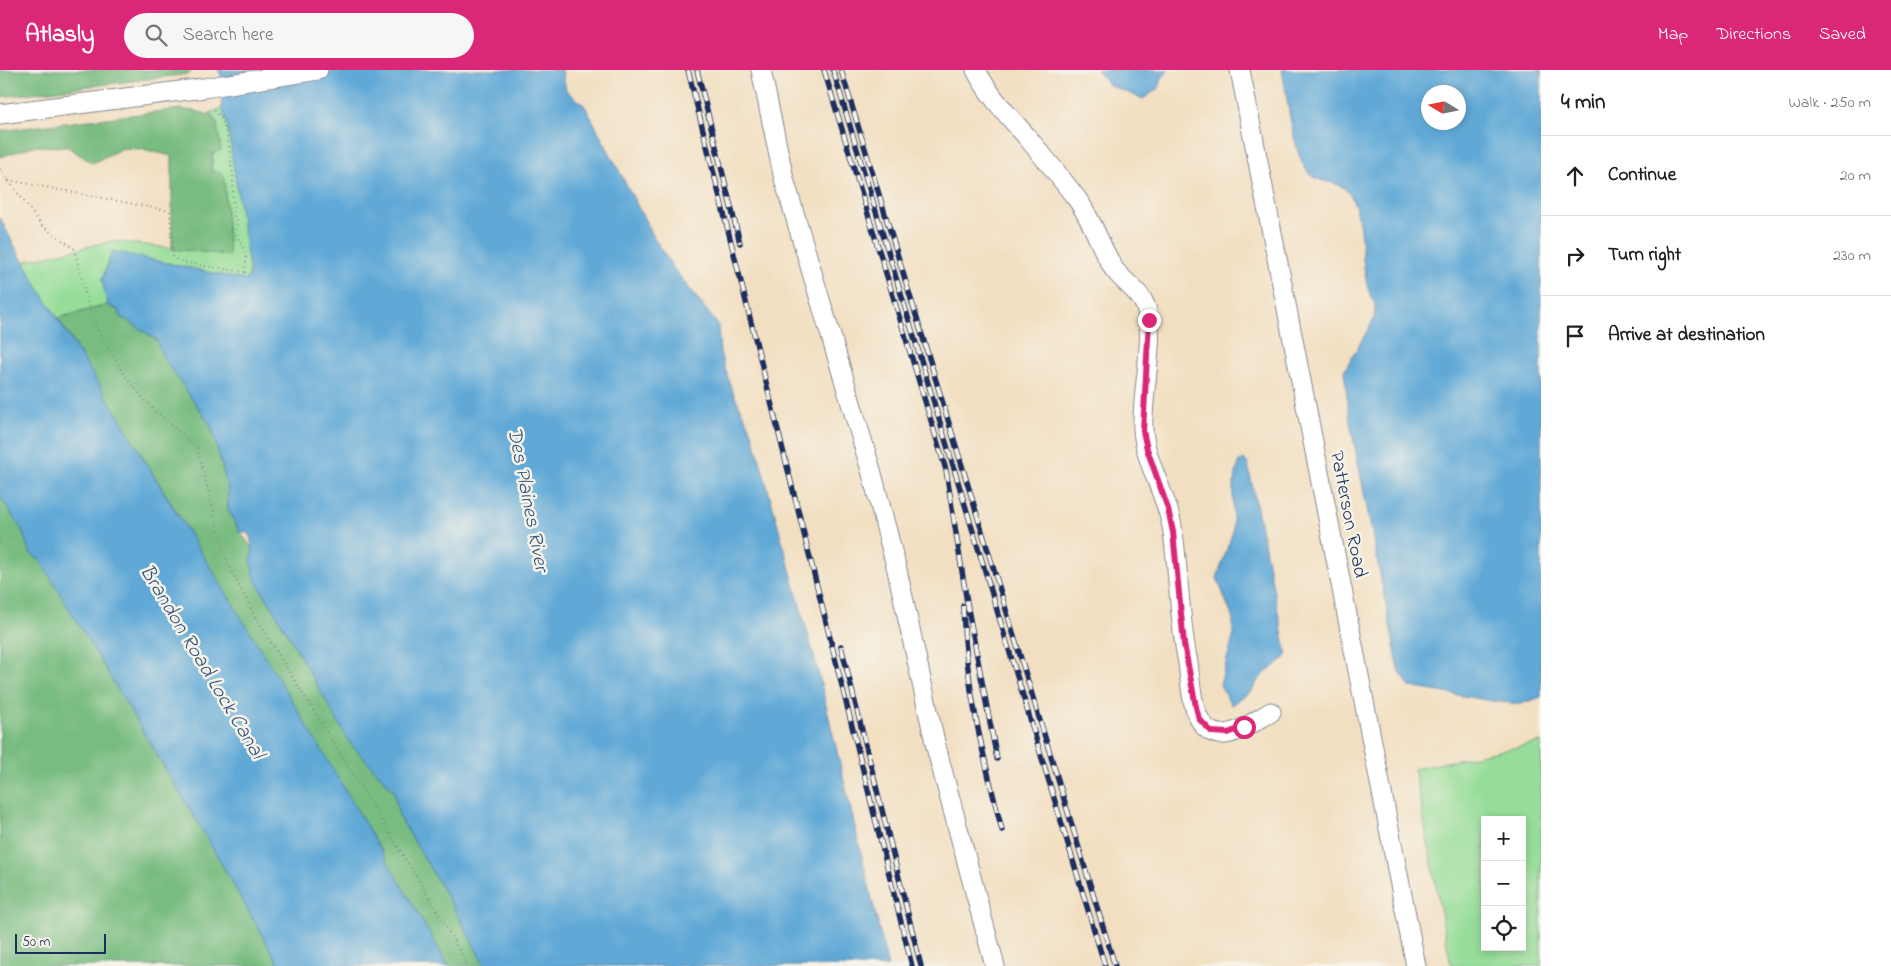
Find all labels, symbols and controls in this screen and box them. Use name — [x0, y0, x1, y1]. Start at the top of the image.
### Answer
search box — [124, 13, 474, 58]
text: Atlasly — [25, 18, 94, 53]
icon: search — [142, 21, 170, 49]
text: Search here — [182, 22, 273, 49]
text: Map — [1658, 22, 1688, 48]
text: Directions — [1716, 22, 1791, 48]
text: Saved — [1819, 22, 1866, 48]
north arrow — [1421, 85, 1466, 130]
text: 4 min — [1561, 88, 1605, 118]
text: Walk · 250 m — [1788, 91, 1871, 115]
icon: ahead — [1561, 162, 1589, 190]
text: Continue — [1608, 162, 1676, 189]
text: 20 m — [1840, 164, 1871, 188]
icon: right — [1561, 242, 1589, 270]
text: Turn right — [1608, 242, 1681, 269]
text: 230 m — [1833, 244, 1871, 268]
route end — [1138, 309, 1161, 332]
icon: arrive — [1561, 322, 1589, 350]
text: Arrive at destination — [1608, 322, 1765, 349]
water label: Des Plaines River — [498, 425, 556, 576]
street label: Patterson Road — [1321, 449, 1374, 580]
water label: Brandon Road Lock Canal — [131, 559, 273, 767]
route start — [1233, 716, 1256, 739]
map controls — [1481, 816, 1526, 951]
button: + — [1481, 816, 1526, 861]
button: − — [1481, 861, 1526, 906]
button: locate — [1481, 906, 1526, 951]
scale bar — [15, 931, 106, 954]
text: 50 m — [22, 932, 50, 953]

